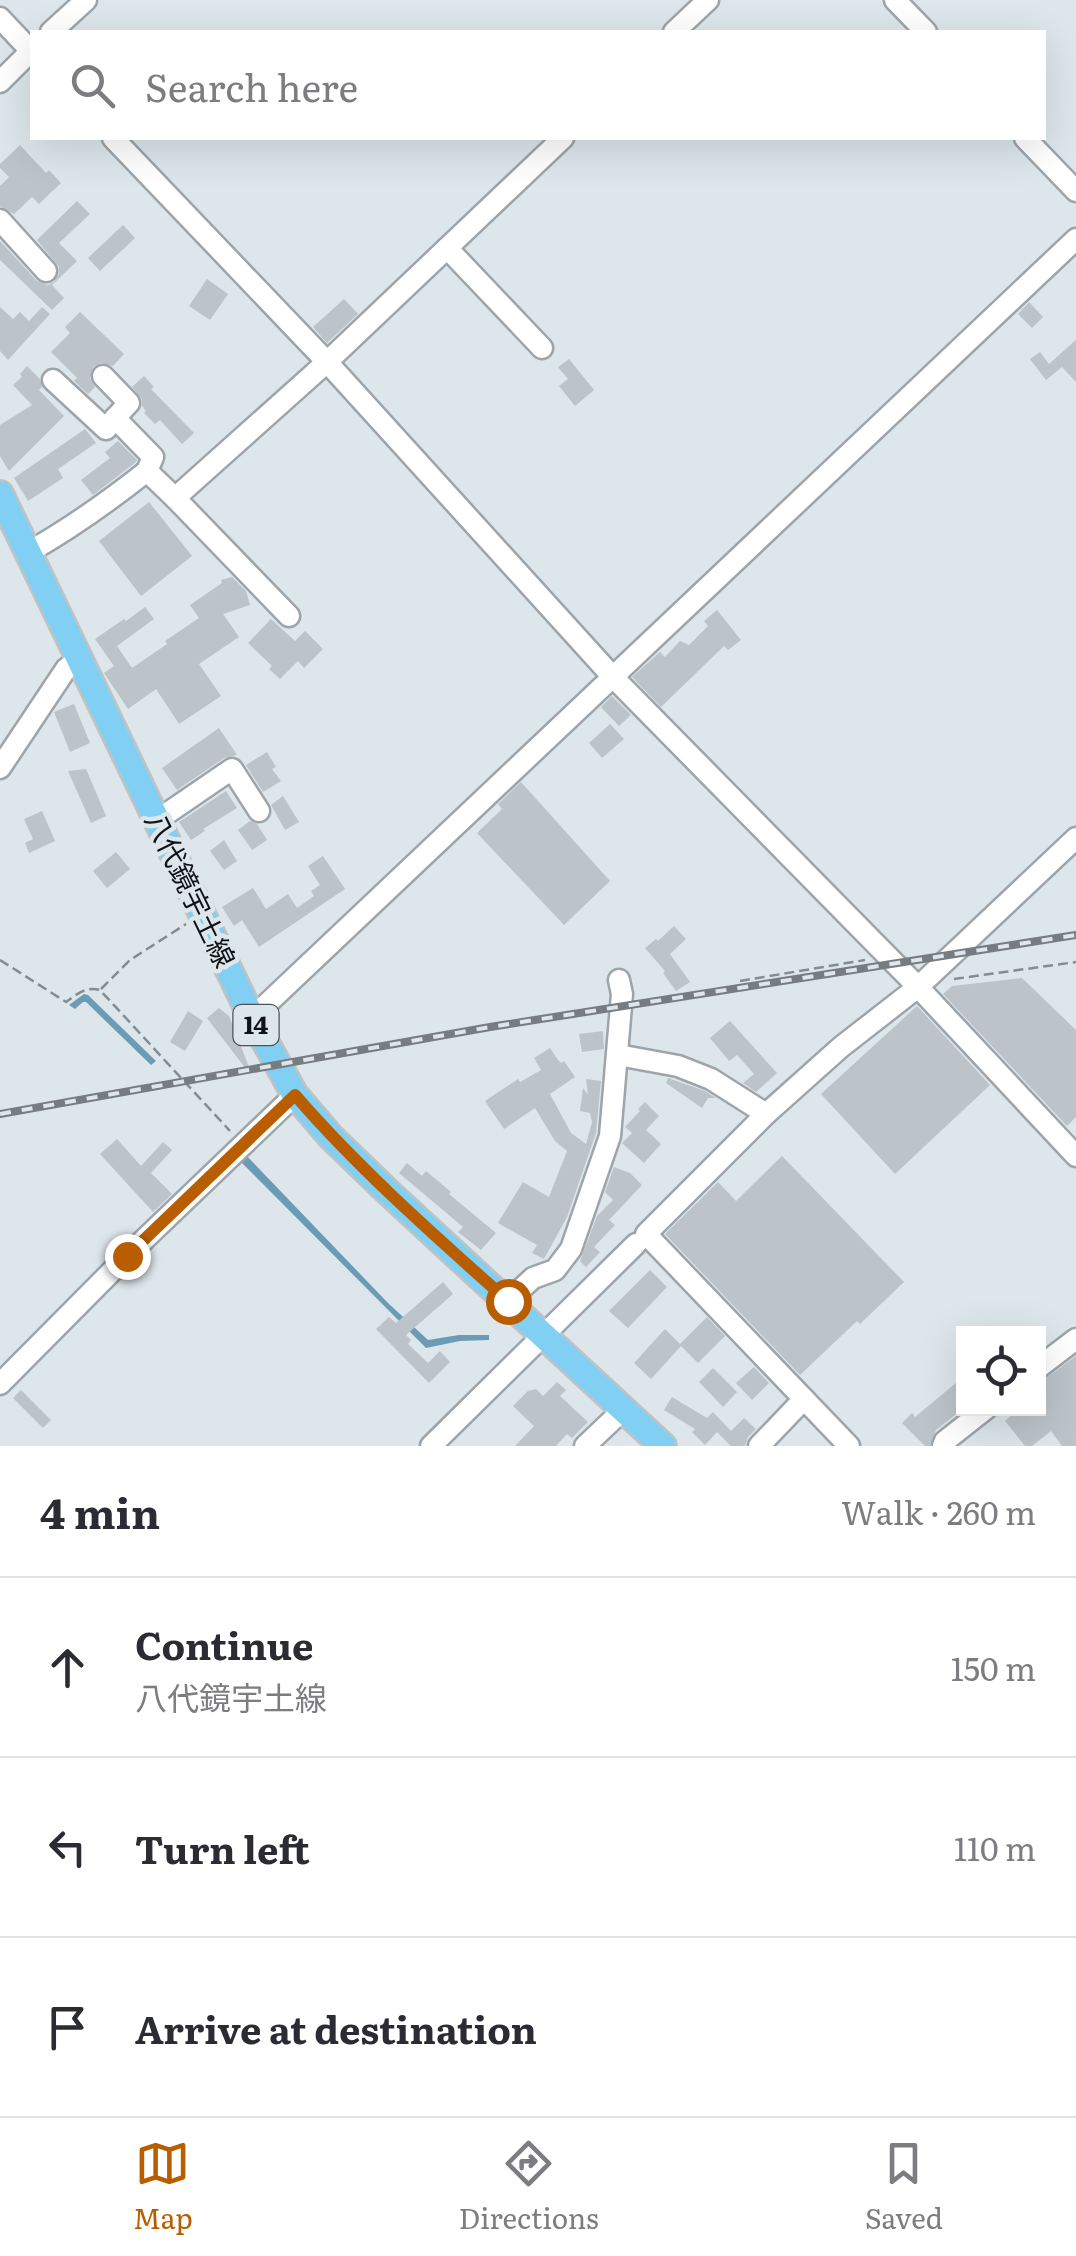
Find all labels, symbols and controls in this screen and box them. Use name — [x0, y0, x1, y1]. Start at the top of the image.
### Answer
search box — [30, 30, 1046, 140]
text: Search here — [145, 57, 358, 114]
icon: search — [65, 58, 120, 113]
street label: 八代鏡宇土線 — [136, 804, 247, 974]
road number: 14 — [234, 1005, 278, 1045]
route end — [105, 1234, 151, 1280]
route start — [486, 1279, 532, 1325]
map controls — [956, 1326, 1046, 1416]
button: locate — [956, 1326, 1046, 1416]
text: 4 min — [40, 1480, 160, 1542]
text: Walk · 260 m — [841, 1487, 1036, 1535]
text: Continue — [135, 1615, 313, 1672]
icon: ahead — [40, 1640, 95, 1695]
text: 150 m — [951, 1643, 1036, 1691]
text: 八代鏡宇土線 — [135, 1672, 327, 1720]
text: Turn left — [135, 1819, 310, 1876]
icon: left — [40, 1820, 95, 1875]
text: 110 m — [954, 1823, 1036, 1871]
text: Arrive at destination — [135, 1999, 537, 2056]
icon: arrive — [40, 2000, 95, 2055]
tab: Map — [133, 2136, 193, 2238]
tab: Directions — [459, 2136, 599, 2238]
tab: Saved — [865, 2136, 943, 2238]

